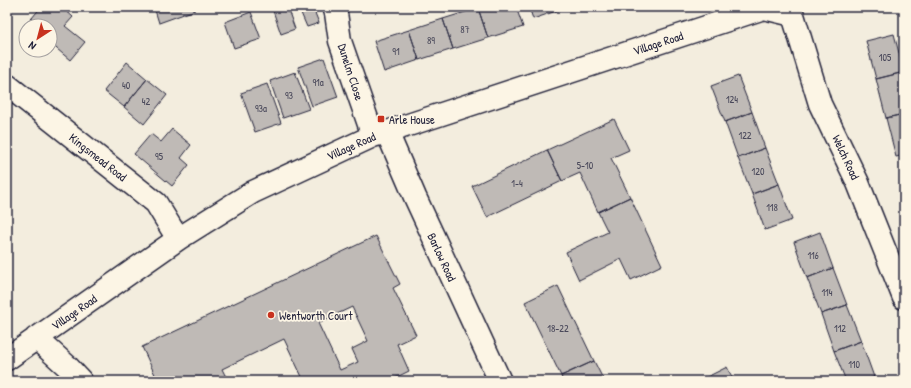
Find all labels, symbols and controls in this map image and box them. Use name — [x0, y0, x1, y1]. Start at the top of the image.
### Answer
north arrow — [18, 18, 58, 58]
house number: 87 — [460, 23, 470, 36]
street label: Village Road — [631, 27, 686, 59]
house number: 89 — [427, 34, 435, 47]
text: N — [26, 39, 39, 53]
street label: Dunelm Close — [334, 41, 368, 103]
house number: 91 — [392, 45, 400, 58]
house number: 105 — [879, 51, 892, 64]
house number: 91a — [312, 76, 324, 89]
house number: 40 — [122, 79, 131, 92]
house number: 93 — [285, 89, 294, 102]
house number: 124 — [726, 93, 738, 106]
house number: 42 — [142, 95, 151, 108]
house number: 93a — [255, 102, 267, 115]
place label: Arle House — [389, 111, 435, 128]
marker: Arle House — [376, 114, 386, 124]
street label: Village Road — [324, 128, 378, 164]
street label: Kingsmead Road — [66, 129, 131, 185]
house number: 122 — [739, 129, 752, 142]
street label: Welch Road — [828, 132, 864, 182]
house number: 95 — [155, 150, 164, 163]
house number: 5-10 — [577, 159, 594, 172]
house number: 120 — [752, 165, 765, 178]
house number: 1-4 — [511, 177, 523, 190]
house number: 118 — [766, 201, 778, 214]
street label: Barlow Road — [423, 230, 461, 284]
house number: 116 — [807, 249, 819, 262]
house number: 114 — [821, 286, 833, 299]
street label: Village Road — [48, 290, 100, 334]
place label: Wentworth Court — [279, 307, 353, 324]
marker: Wentworth Court — [266, 310, 276, 320]
house number: 18-22 — [547, 322, 569, 335]
house number: 112 — [834, 322, 846, 335]
house number: 110 — [848, 358, 860, 371]

